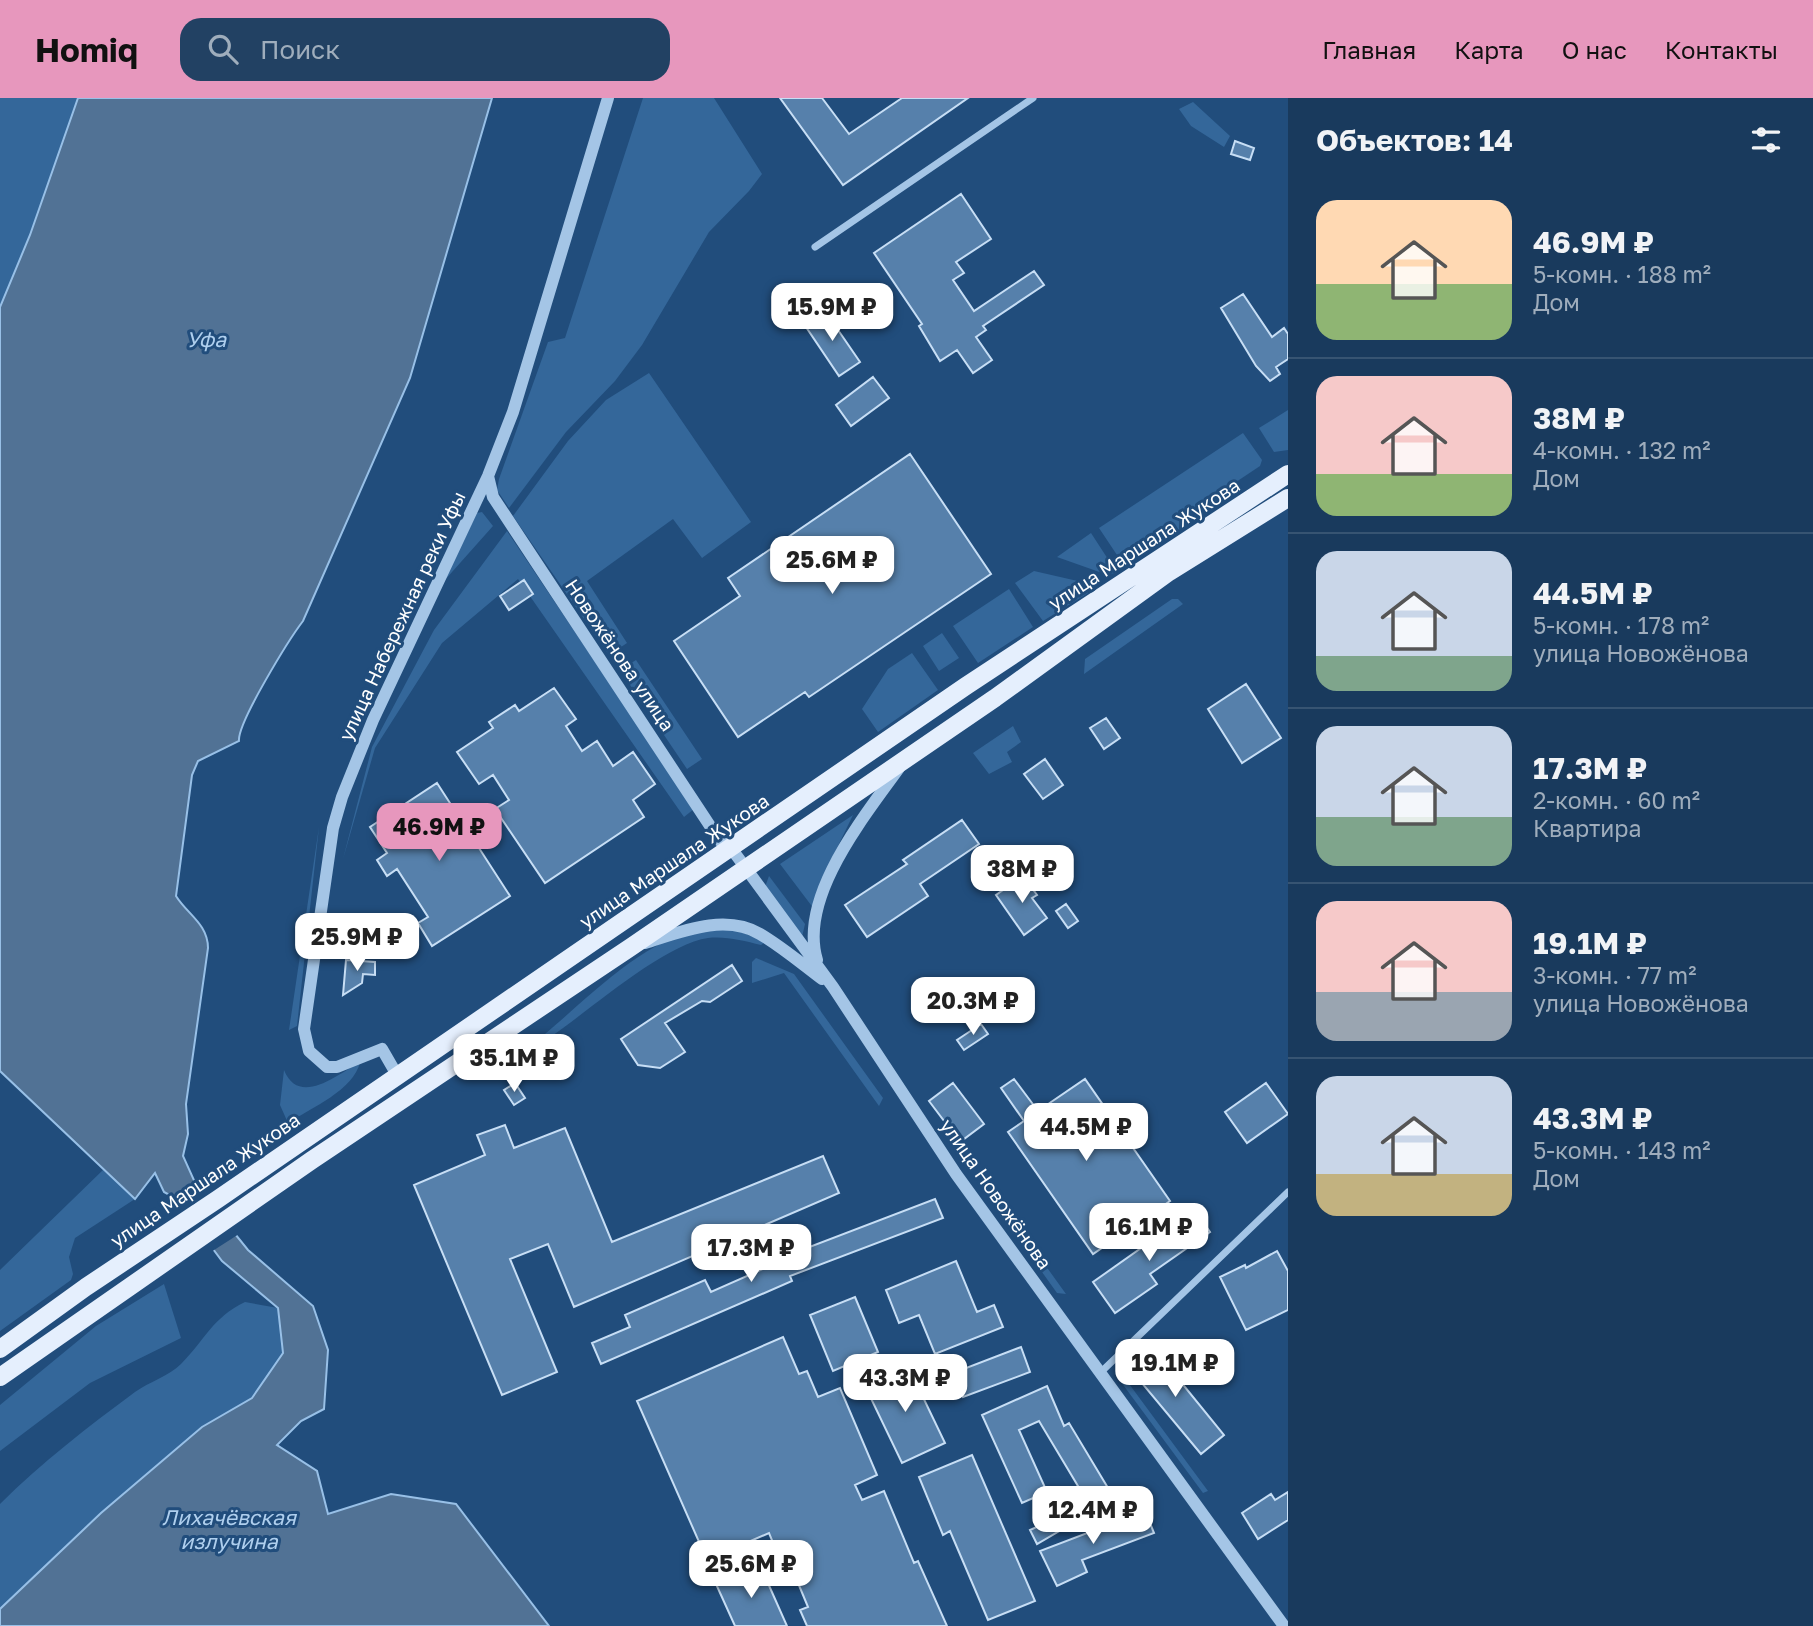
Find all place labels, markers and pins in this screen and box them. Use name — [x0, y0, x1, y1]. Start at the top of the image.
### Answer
pin: 15.9M ₽ — [767, 284, 897, 343]
pin: 25.6M ₽ — [767, 536, 897, 596]
pin: 46.9M ₽ — [374, 804, 504, 863]
pin: 38M ₽ — [973, 846, 1071, 905]
pin: 25.9M ₽ — [292, 914, 422, 973]
pin: 20.3M ₽ — [908, 978, 1038, 1037]
pin: 35.1M ₽ — [449, 1034, 579, 1094]
pin: 44.5M ₽ — [1021, 1104, 1151, 1163]
pin: 16.1M ₽ — [1084, 1204, 1214, 1263]
pin: 17.3M ₽ — [686, 1224, 816, 1284]
pin: 19.1M ₽ — [1110, 1340, 1240, 1399]
pin: 43.3M ₽ — [840, 1354, 970, 1414]
pin: 12.4M ₽ — [1028, 1486, 1158, 1546]
pin: 25.6M ₽ — [686, 1540, 816, 1600]

